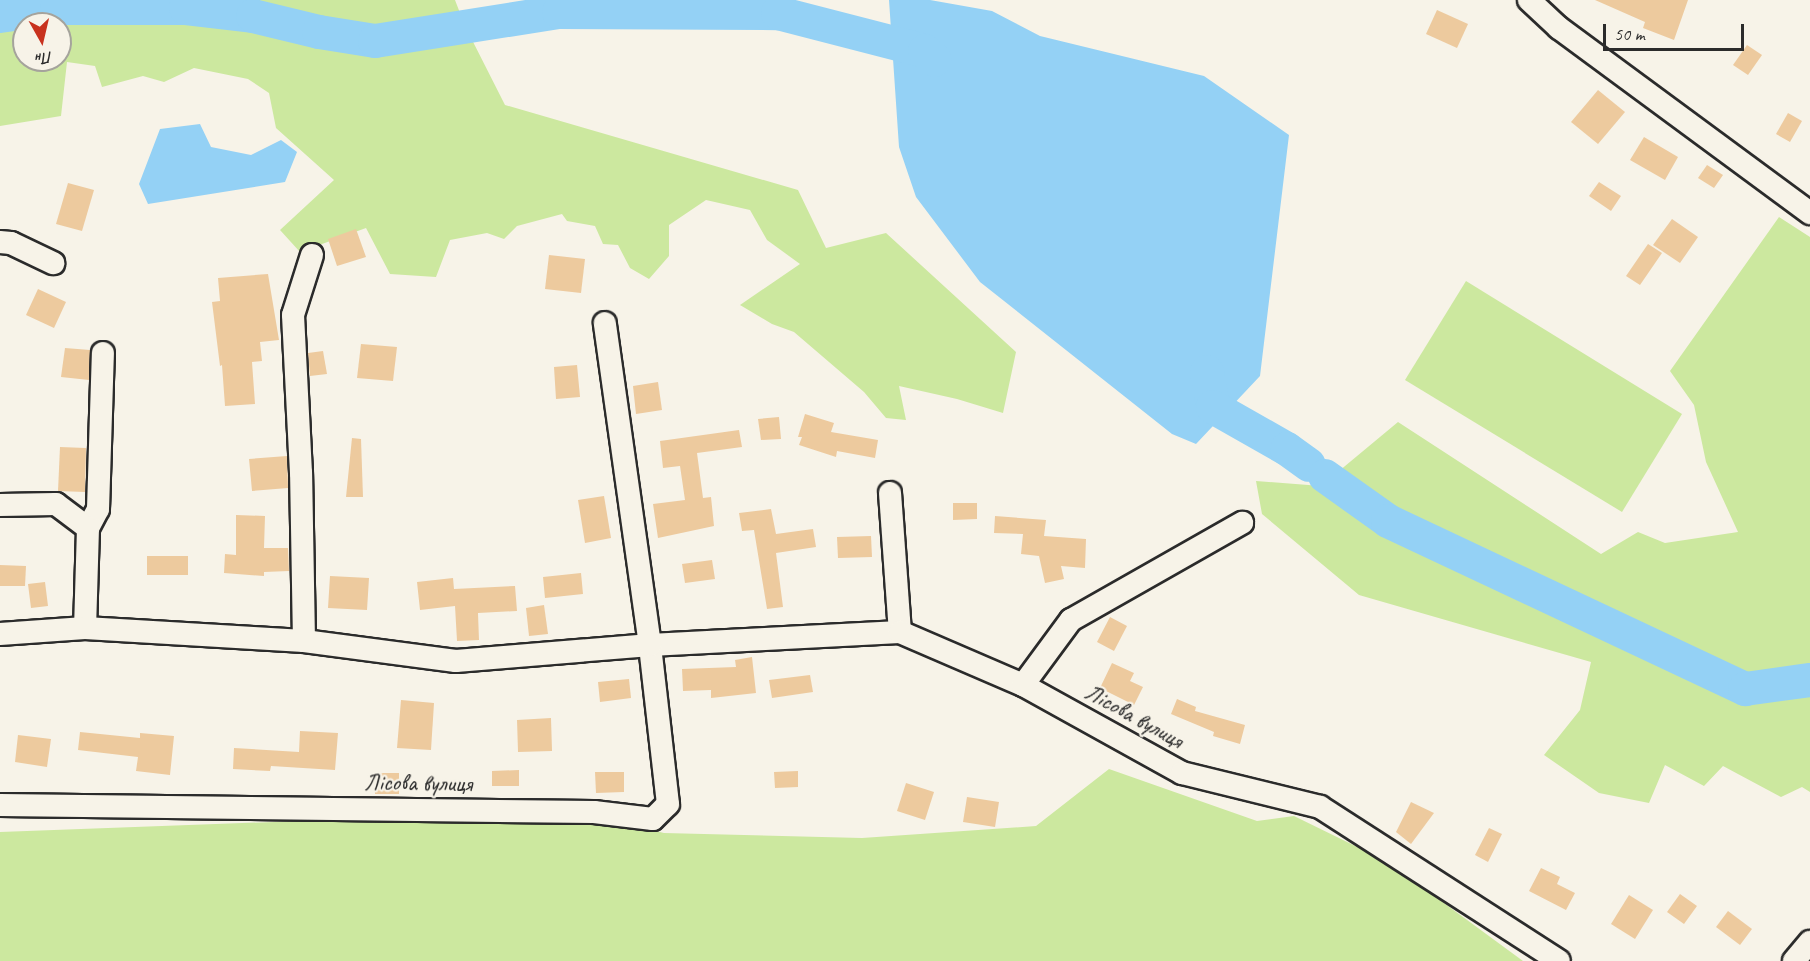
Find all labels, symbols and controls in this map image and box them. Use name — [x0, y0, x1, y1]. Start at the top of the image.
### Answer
north arrow — [12, 12, 72, 72]
scale bar — [1606, 12, 1747, 50]
text: 50 m — [1614, 23, 1645, 45]
text: Пн — [35, 47, 54, 69]
street label: Лісова вулиця — [1079, 677, 1189, 755]
street label: Лісова вулиця — [363, 768, 473, 798]

